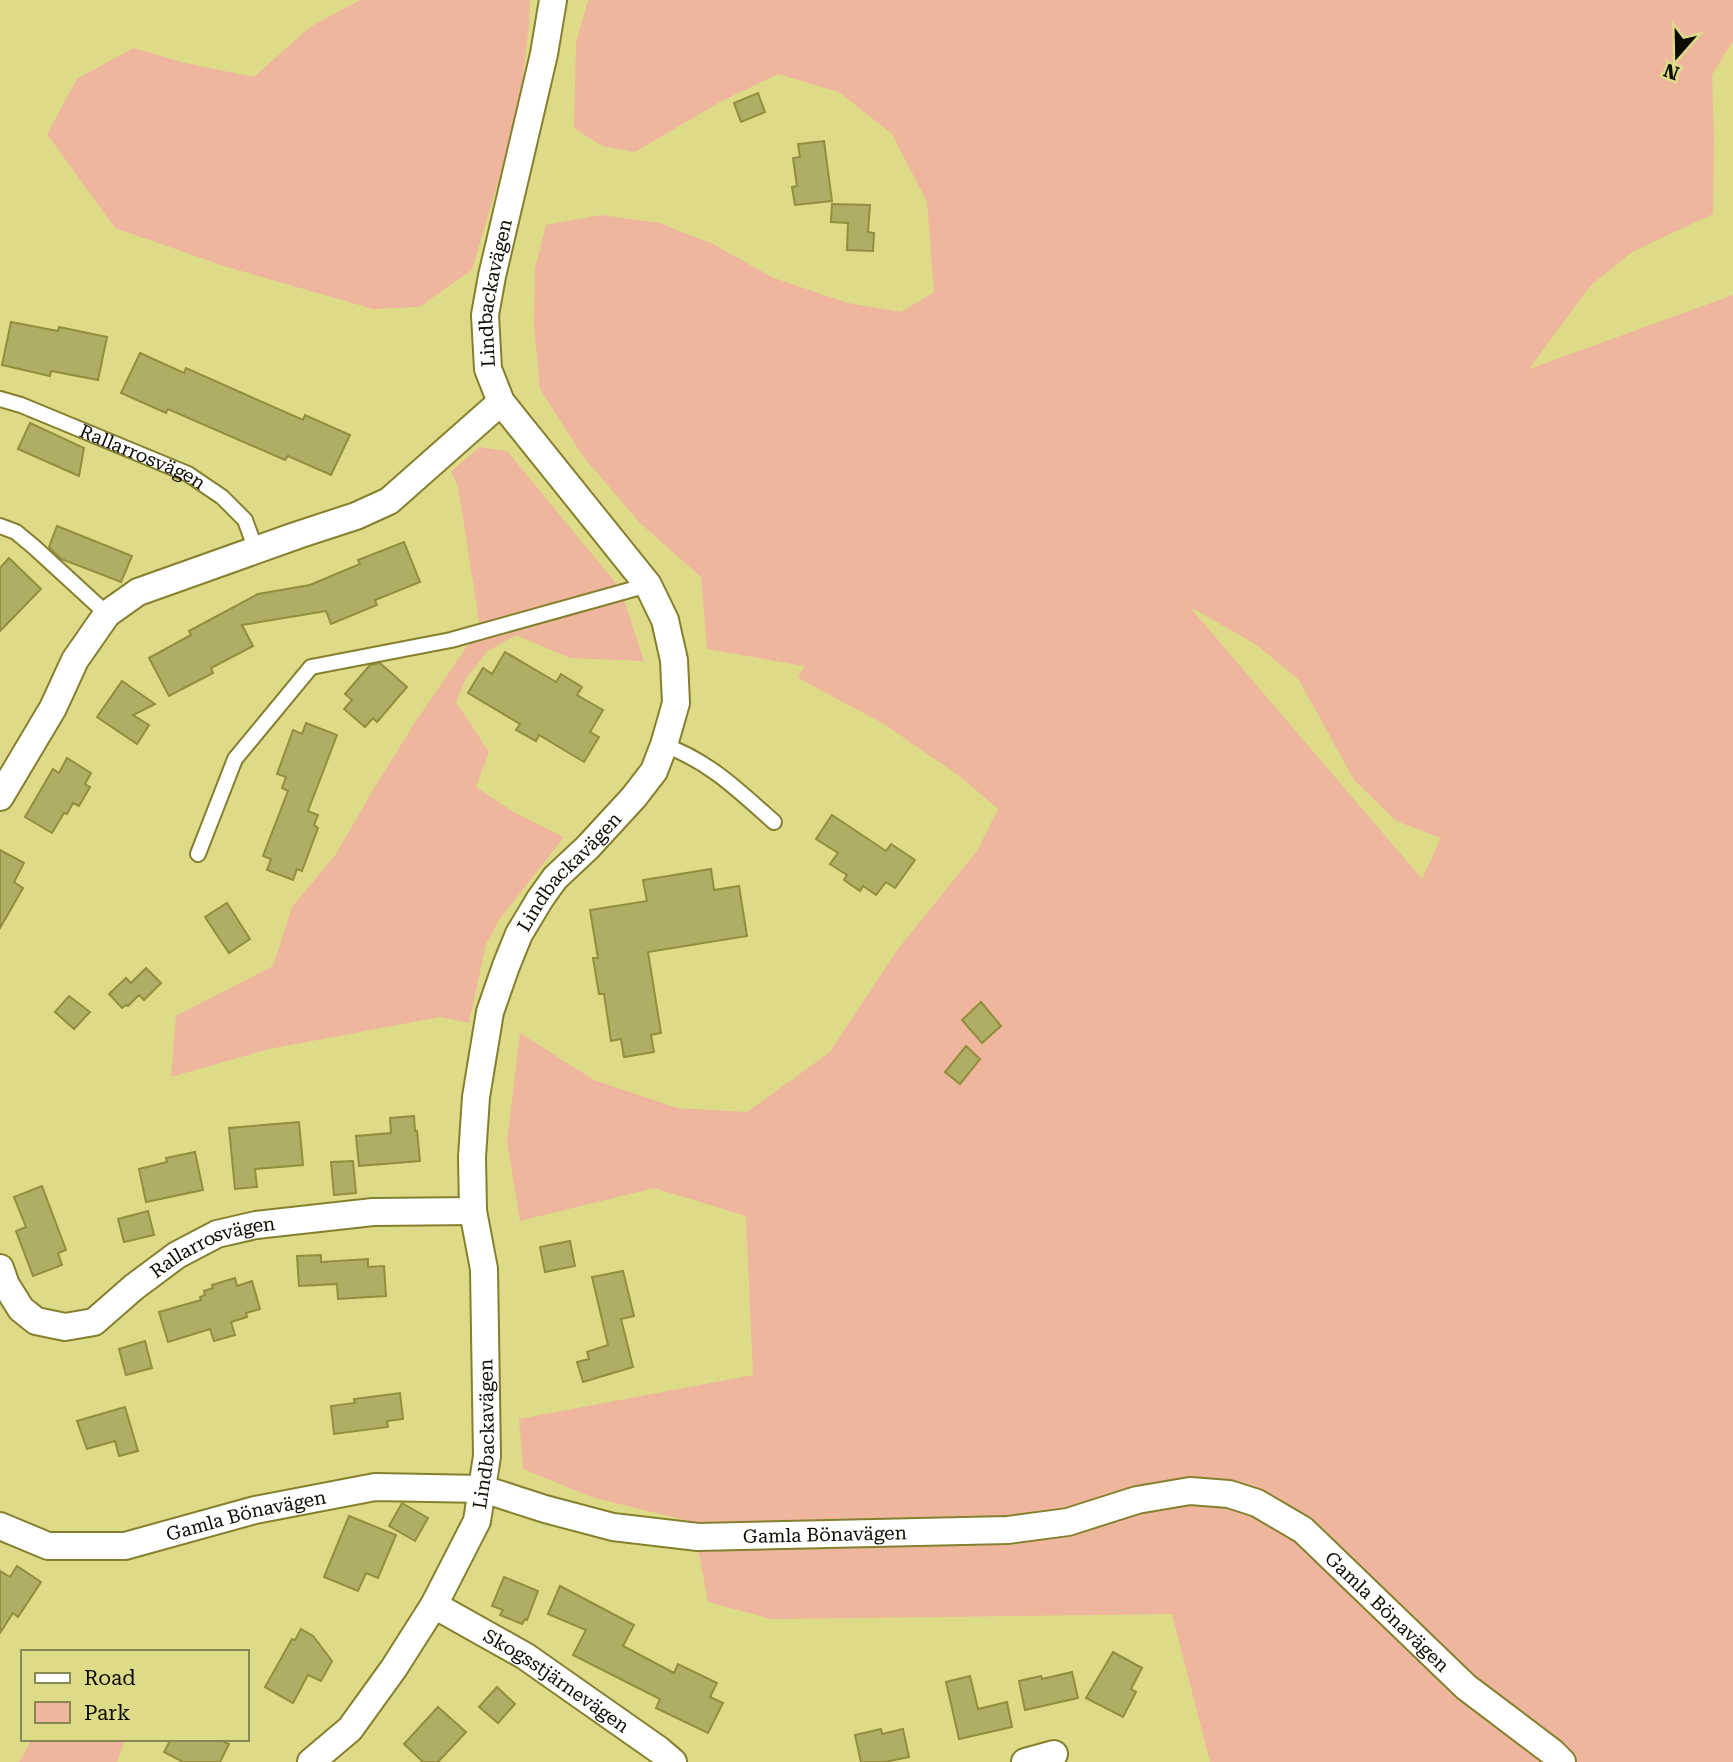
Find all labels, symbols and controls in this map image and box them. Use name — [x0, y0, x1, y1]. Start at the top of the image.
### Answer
north arrow — [1642, 21, 1712, 91]
text: N — [1660, 58, 1682, 85]
street label: Lindbackavägen — [473, 216, 517, 368]
street label: Rallarrosvägen — [76, 419, 210, 494]
street label: Lindbackavägen — [512, 807, 626, 935]
street label: Rallarrosvägen — [145, 1211, 276, 1283]
street label: Lindbackavägen — [468, 1359, 499, 1510]
street label: Gamla Bönavägen — [163, 1485, 328, 1546]
street label: Gamla Bönavägen — [743, 1521, 907, 1547]
street label: Gamla Bönavägen — [1320, 1546, 1454, 1676]
street label: Skogsstjärnevägen — [479, 1624, 634, 1737]
legend — [21, 1650, 248, 1741]
text: Road — [84, 1666, 136, 1690]
text: Park — [84, 1701, 130, 1725]

